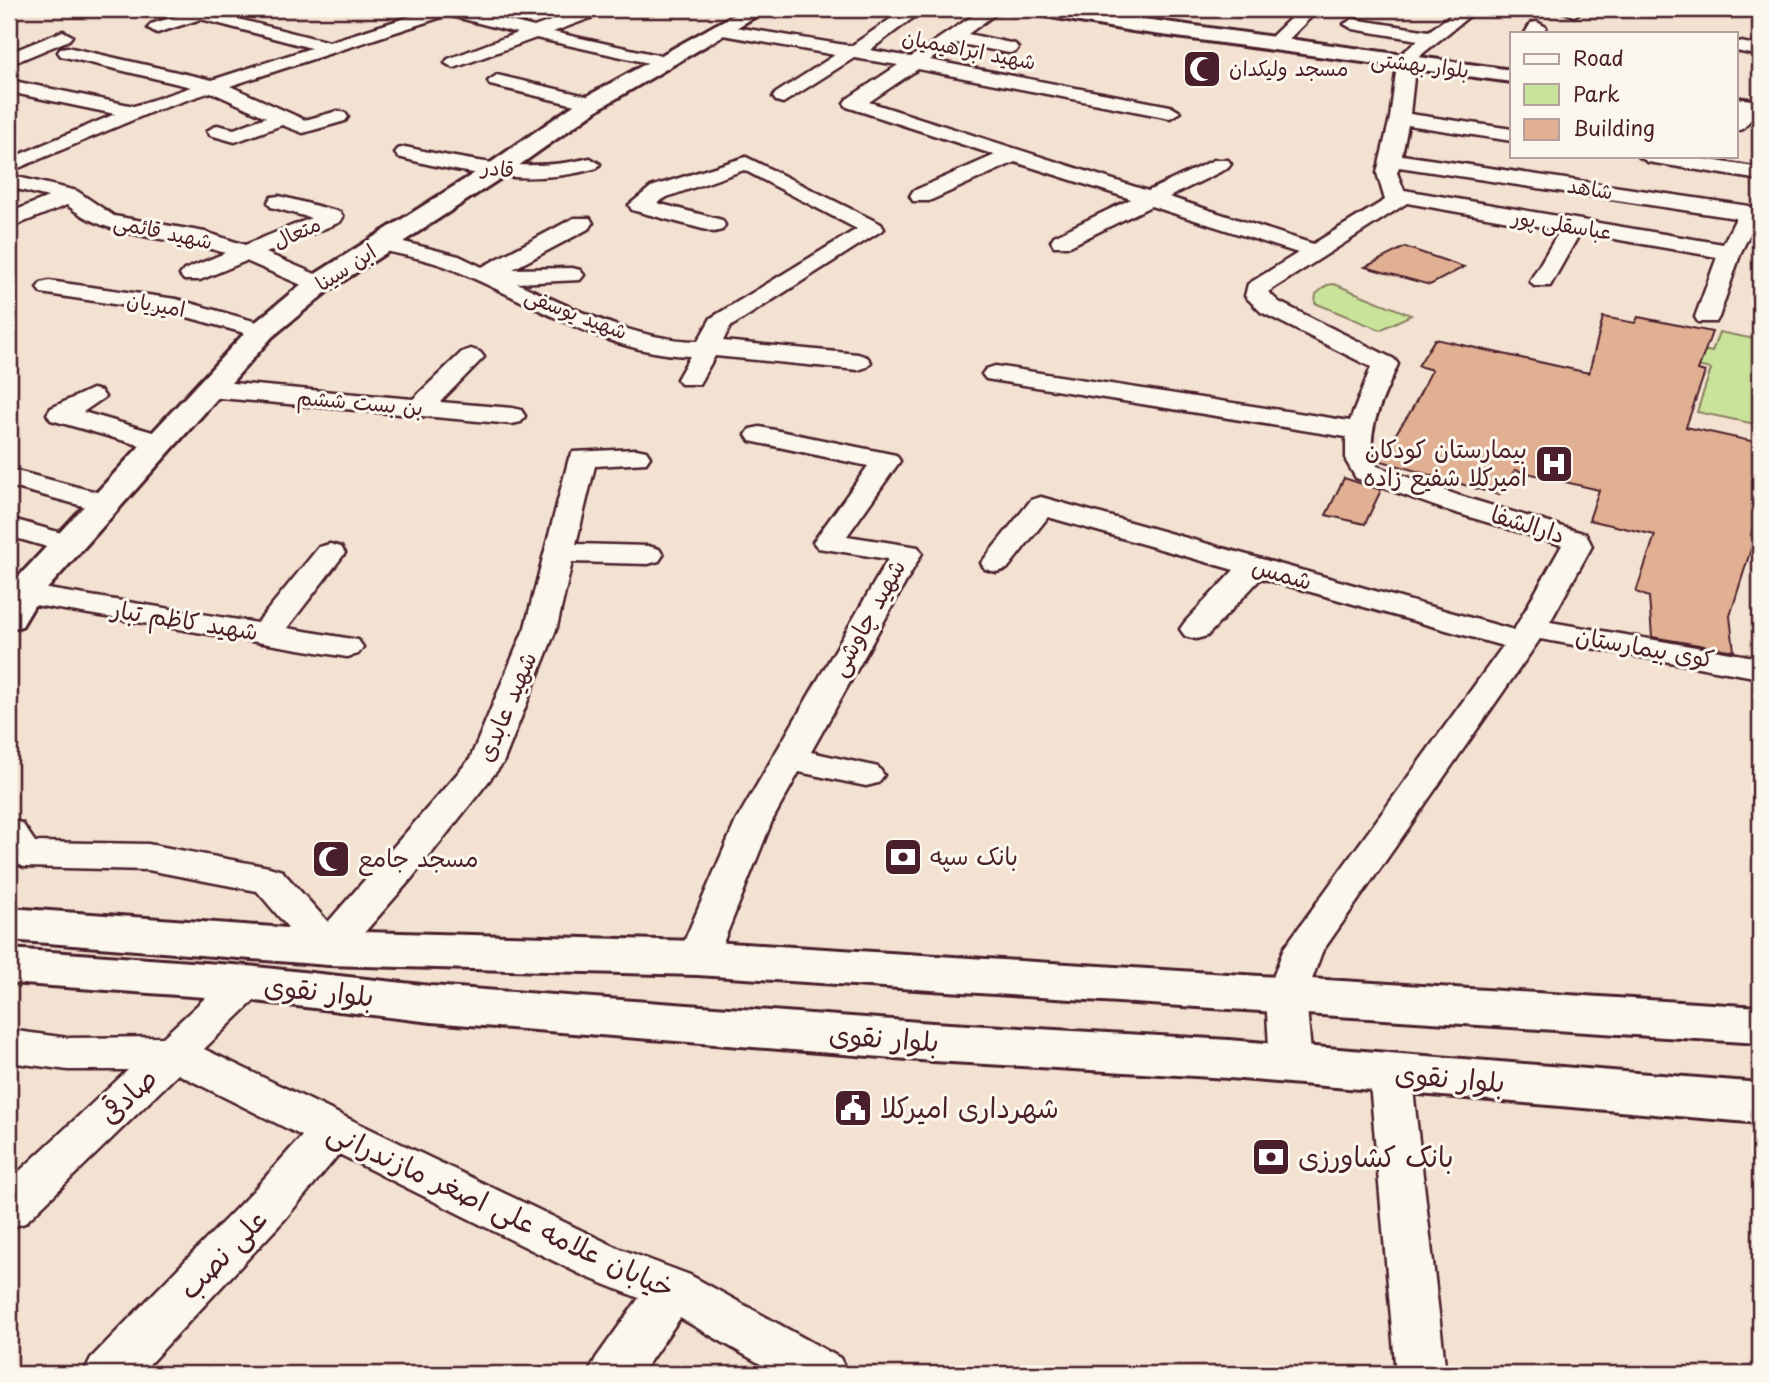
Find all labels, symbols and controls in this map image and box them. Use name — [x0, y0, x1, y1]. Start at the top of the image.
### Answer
street label: شهید ابراهیمیان — [900, 19, 1039, 77]
legend — [1510, 32, 1738, 158]
street label: بلوار بهشتی — [1369, 41, 1471, 85]
text: Road — [1573, 41, 1624, 73]
mosque icon: مسجد ولیکدان — [1181, 48, 1223, 90]
place label: مسجد ولیکدان — [1229, 51, 1348, 83]
text: Park — [1573, 77, 1620, 109]
text: Building — [1573, 111, 1655, 143]
street label: قادر — [478, 149, 516, 185]
street label: شاهد — [1565, 168, 1616, 206]
street label: عباسقلی پور — [1508, 199, 1614, 247]
street label: شهید قائمی — [111, 204, 216, 256]
street label: متعال — [267, 206, 325, 256]
street label: ابن سینا — [308, 235, 382, 298]
street label: شهید یوسفی — [521, 278, 633, 346]
street label: امیریان — [124, 282, 188, 324]
street label: بن بست ششم — [296, 380, 425, 424]
place label: بیمارستان کودکان امیرکلا شفیع زاده — [1363, 430, 1527, 495]
hospital icon: بیمارستان کودکان امیرکلا شفیع زاده — [1533, 443, 1575, 485]
street label: دارالشفا — [1487, 495, 1570, 551]
street label: شمس — [1248, 546, 1317, 598]
street label: شهید چاوشی — [819, 552, 913, 682]
street label: شهید کاظم تبار — [107, 589, 261, 650]
street label: کوی بیمارستان — [1573, 616, 1717, 676]
street label: شهید عابدی — [466, 645, 545, 767]
bank icon: بانک سپه — [882, 836, 924, 878]
place label: بانک سپه — [930, 837, 1018, 873]
mosque icon: مسجد جامع — [310, 838, 352, 880]
place label: مسجد جامع — [358, 839, 479, 876]
street label: بلوار نقوی — [262, 962, 376, 1017]
street label: بلوار نقوی — [827, 1011, 941, 1062]
street label: بلوار نقوی — [1393, 1050, 1507, 1103]
street label: صادقی — [88, 1056, 166, 1133]
place label: شهرداری امیرکلا — [880, 1085, 1059, 1128]
public building icon: شهرداری امیرکلا — [832, 1087, 874, 1129]
street label: خیابان علامه علی اصغر مازندرانی — [321, 1109, 682, 1308]
place label: بانک کشاورزی — [1298, 1134, 1454, 1177]
bank icon: بانک کشاورزی — [1250, 1136, 1292, 1178]
street label: علی نصب — [168, 1198, 276, 1308]

